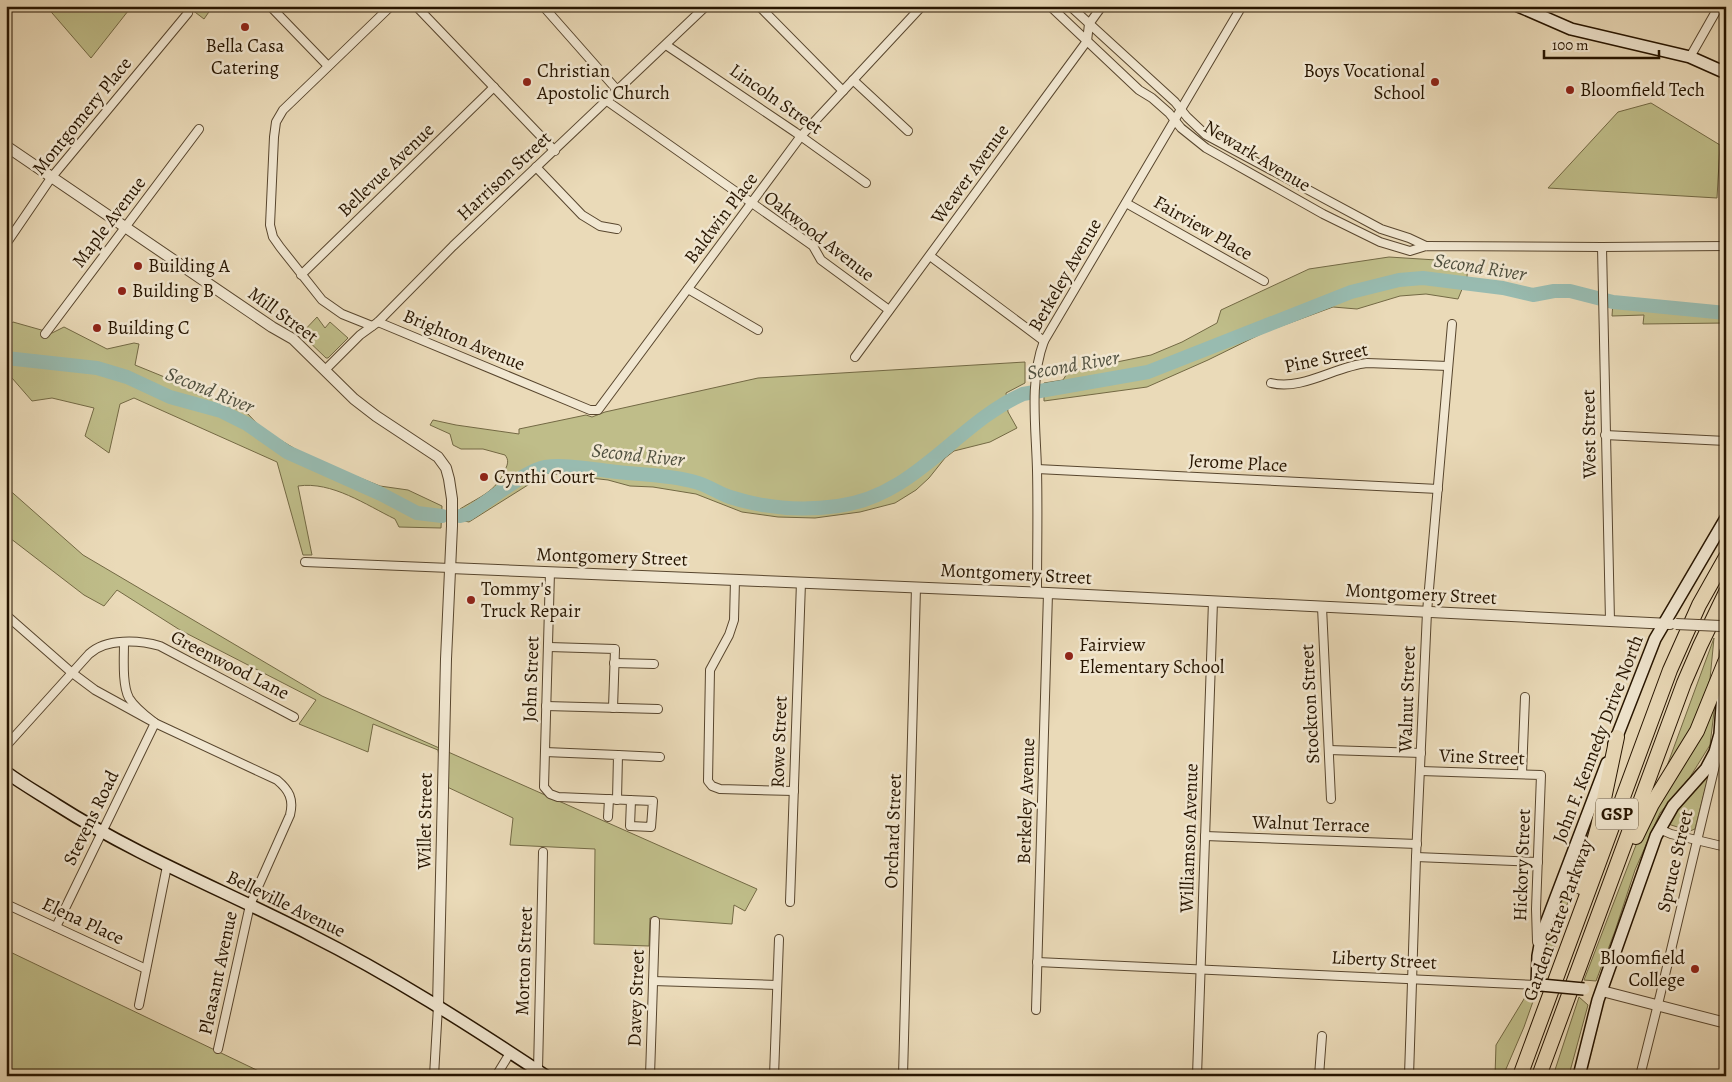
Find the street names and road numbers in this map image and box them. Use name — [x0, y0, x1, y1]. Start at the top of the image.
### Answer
street label: Montgomery Place — [26, 51, 138, 181]
street label: Lincoln Street — [724, 57, 828, 141]
street label: Newark Avenue — [1199, 114, 1315, 198]
street label: Bellevue Avenue — [332, 117, 440, 223]
street label: Weaver Avenue — [924, 119, 1015, 230]
street label: Harrison Street — [451, 125, 557, 227]
street label: Baldwin Place — [678, 167, 764, 269]
street label: Maple Avenue — [66, 171, 152, 273]
street label: Oakwood Avenue — [758, 185, 880, 287]
street label: Fairview Place — [1149, 189, 1257, 267]
street label: Berkeley Avenue — [1022, 214, 1108, 336]
street label: Mill Street — [243, 281, 323, 349]
street label: Brighton Avenue — [399, 303, 529, 377]
street label: Pine Street — [1282, 336, 1370, 380]
street label: West Street — [1575, 389, 1603, 480]
street label: Jerome Place — [1188, 447, 1288, 479]
street label: Montgomery Street — [536, 541, 688, 573]
street label: Montgomery Street — [940, 557, 1092, 591]
street label: Montgomery Street — [1345, 577, 1497, 611]
street label: Greenwood Lane — [166, 624, 294, 706]
street label: John F. Kennedy Drive North — [1546, 631, 1650, 847]
street label: John Street — [517, 636, 545, 722]
street label: Stockton Street — [1294, 643, 1326, 765]
street label: Walnut Street — [1392, 645, 1422, 754]
street label: Rowe Street — [764, 695, 794, 789]
street label: Berkeley Avenue — [1011, 737, 1041, 865]
street label: Vine Street — [1438, 742, 1525, 771]
street label: Williamson Avenue — [1173, 763, 1205, 914]
street label: Stevens Road — [57, 765, 126, 870]
street label: Willet Street — [411, 772, 439, 871]
street label: Orchard Street — [878, 773, 908, 889]
road number: GSP — [1596, 799, 1638, 830]
street label: Spruce Street — [1651, 807, 1699, 915]
street label: Hickory Street — [1507, 808, 1537, 922]
street label: Walnut Terrace — [1251, 809, 1370, 839]
street label: Garden State Parkway — [1517, 835, 1600, 1005]
street label: Belleville Avenue — [222, 864, 350, 944]
street label: Elena Place — [38, 891, 128, 951]
street label: Morton Street — [509, 906, 539, 1016]
street label: Pleasant Avenue — [192, 909, 244, 1037]
street label: Liberty Street — [1331, 944, 1437, 976]
street label: Davey Street — [621, 949, 651, 1047]

